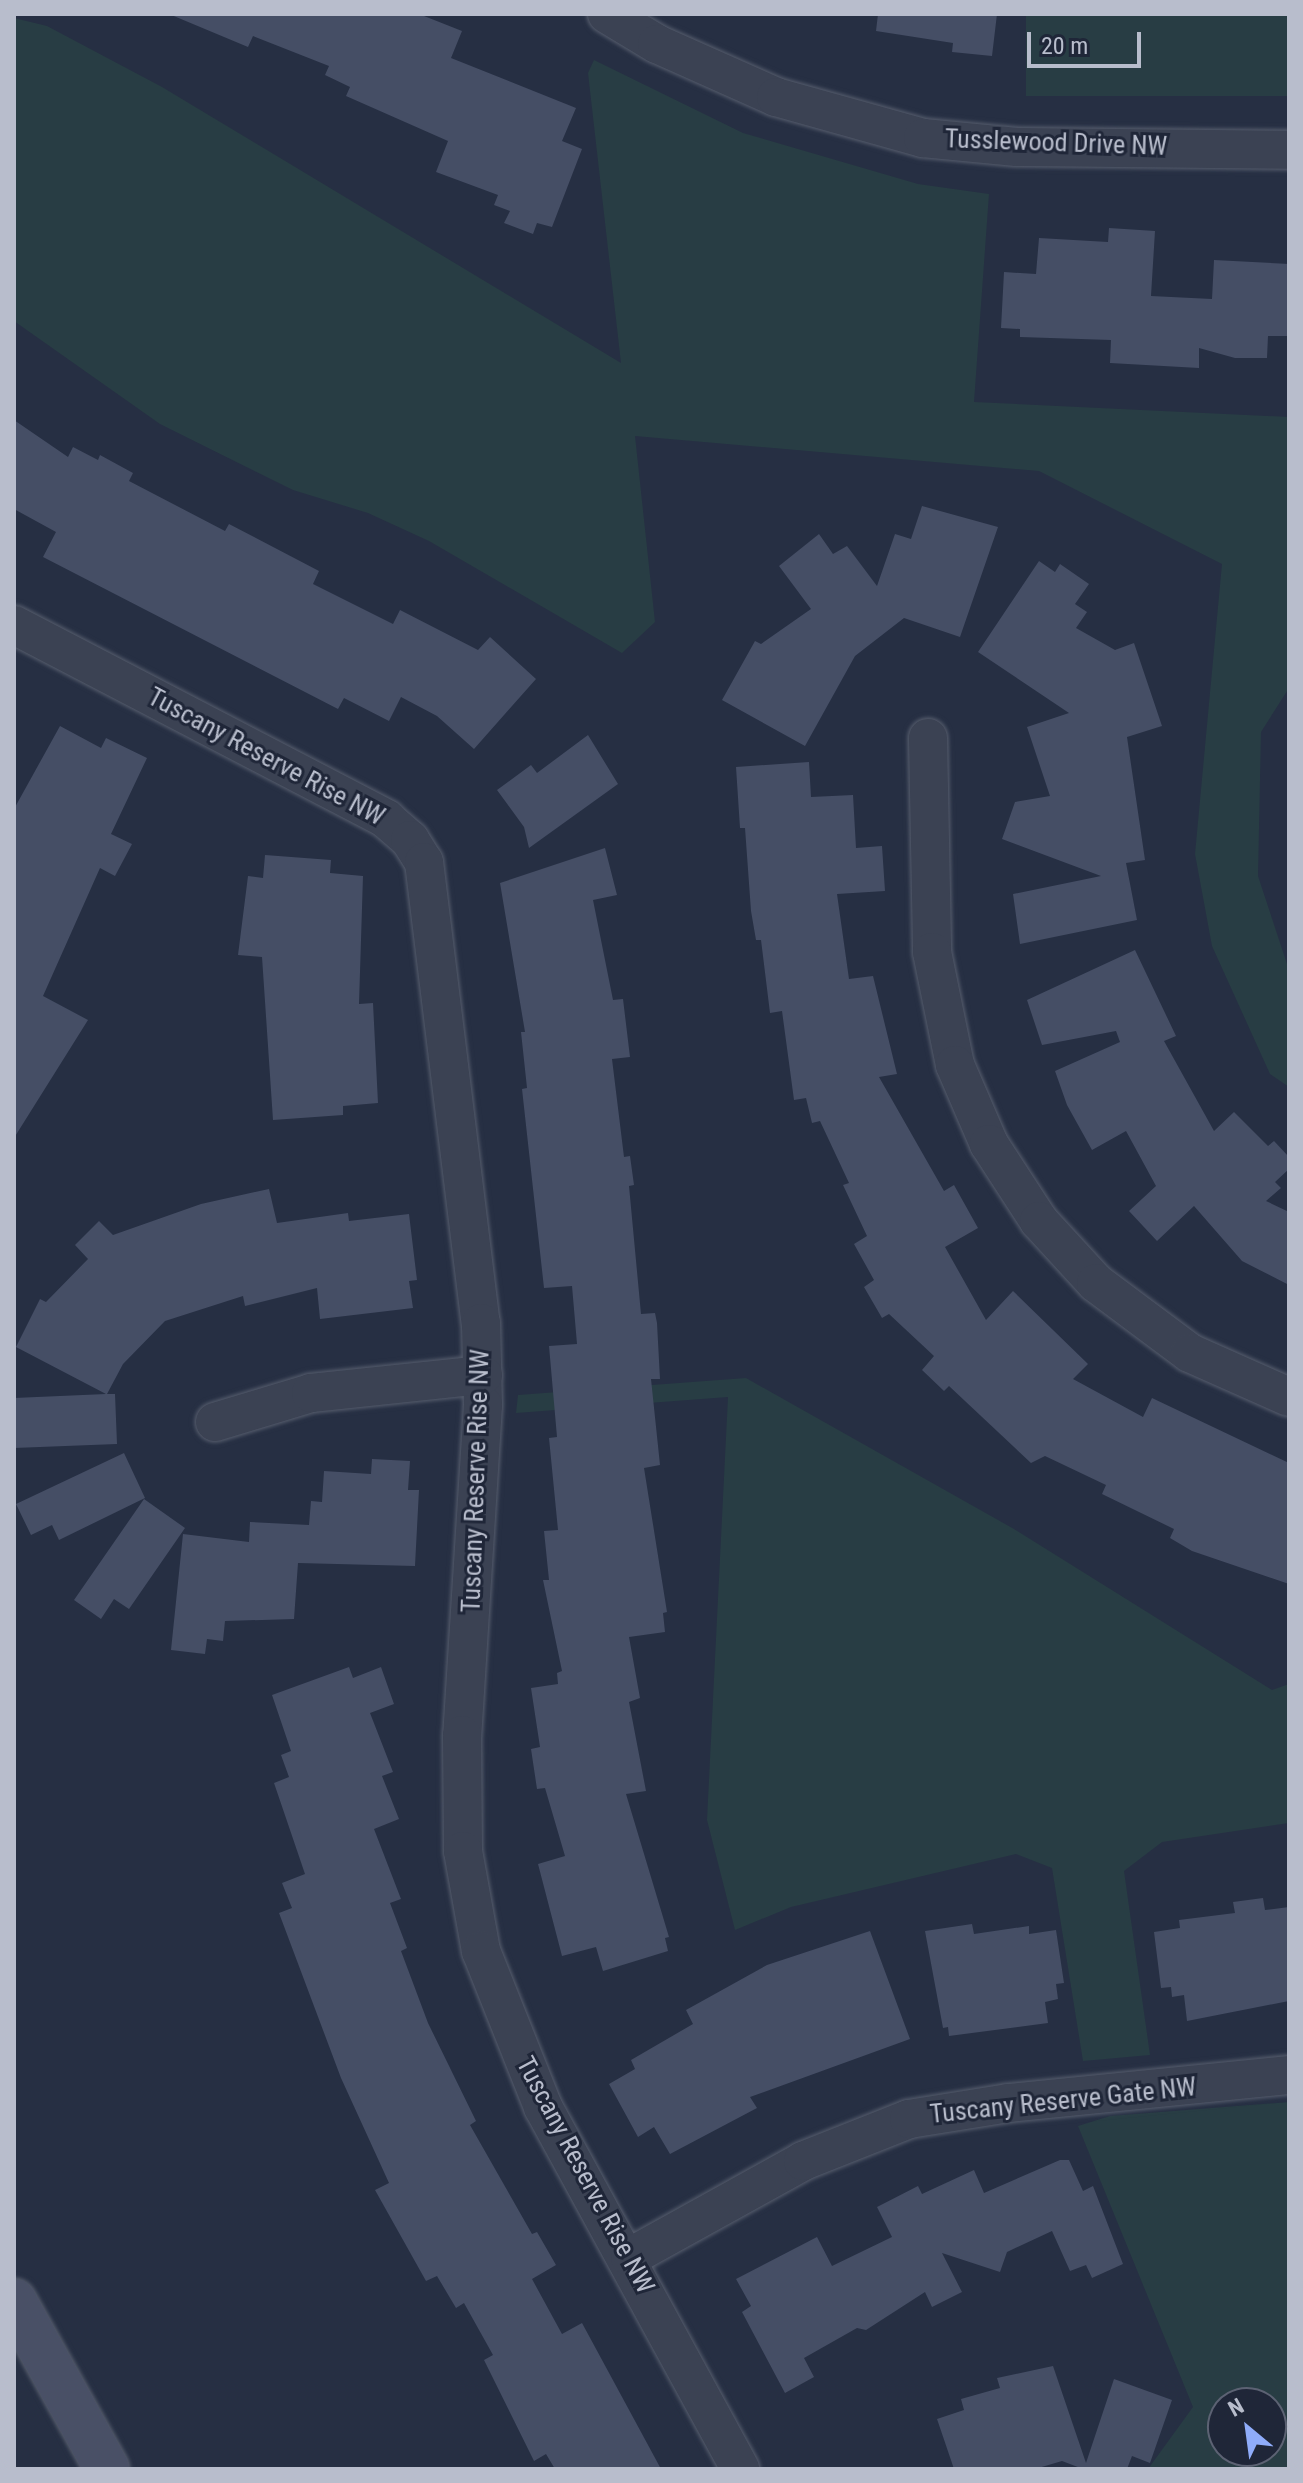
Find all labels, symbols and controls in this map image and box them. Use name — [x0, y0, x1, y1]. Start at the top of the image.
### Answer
scale bar — [1031, 16, 1145, 66]
text: 20 m — [1041, 32, 1088, 60]
street label: Tusslewood Drive NW — [944, 124, 1168, 162]
street label: Tuscany Reserve Rise NW — [142, 681, 390, 833]
street label: Tuscany Reserve Rise NW — [456, 1349, 496, 1613]
street label: Tuscany Reserve Rise NW — [509, 2051, 661, 2299]
street label: Tuscany Reserve Gate NW — [928, 2072, 1198, 2130]
north arrow — [1207, 2387, 1287, 2467]
text: N — [1224, 2393, 1248, 2422]

